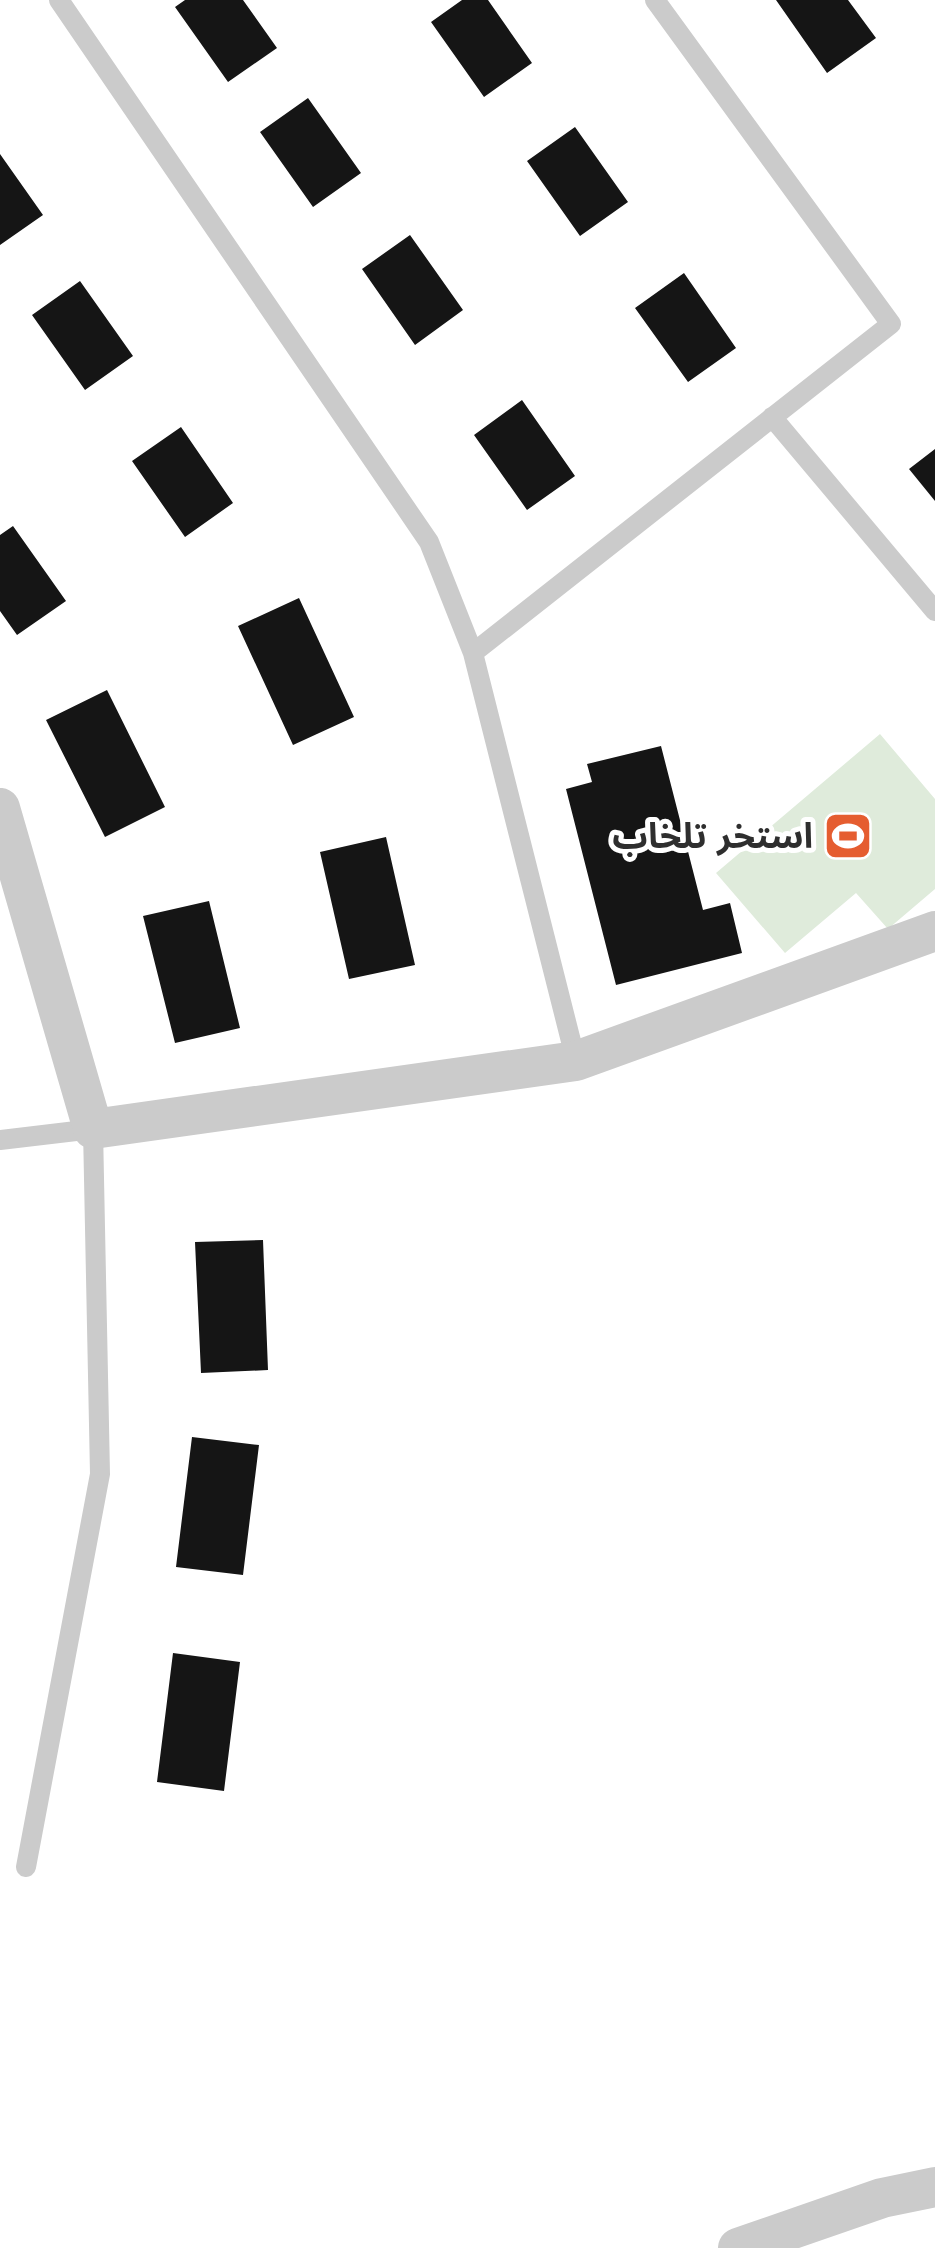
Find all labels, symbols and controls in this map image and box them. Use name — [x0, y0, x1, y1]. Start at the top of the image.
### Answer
sports icon: استخر تلخاب — [822, 810, 874, 862]
place label: استخر تلخاب — [612, 811, 813, 861]

